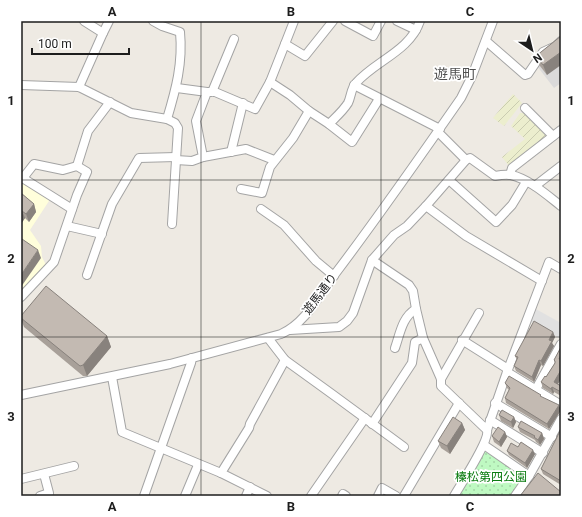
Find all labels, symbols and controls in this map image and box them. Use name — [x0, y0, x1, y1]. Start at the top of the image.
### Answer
text: A — [108, 4, 117, 19]
text: B — [287, 4, 295, 19]
text: C — [466, 4, 475, 19]
scale bar — [32, 30, 129, 56]
north arrow — [512, 30, 552, 70]
text: 100 m — [38, 37, 72, 51]
text: N — [530, 50, 544, 65]
district label: 遊馬町 — [434, 66, 476, 82]
text: 1 — [7, 93, 15, 108]
text: 1 — [567, 93, 575, 108]
text: 2 — [7, 251, 15, 266]
text: 2 — [567, 251, 575, 266]
street label: 遊馬通り — [300, 271, 340, 317]
text: 3 — [7, 409, 15, 424]
text: 3 — [567, 409, 575, 424]
park label: 榛松第四公園 — [455, 470, 527, 484]
text: A — [108, 499, 117, 514]
text: B — [287, 499, 295, 514]
text: C — [466, 499, 475, 514]

